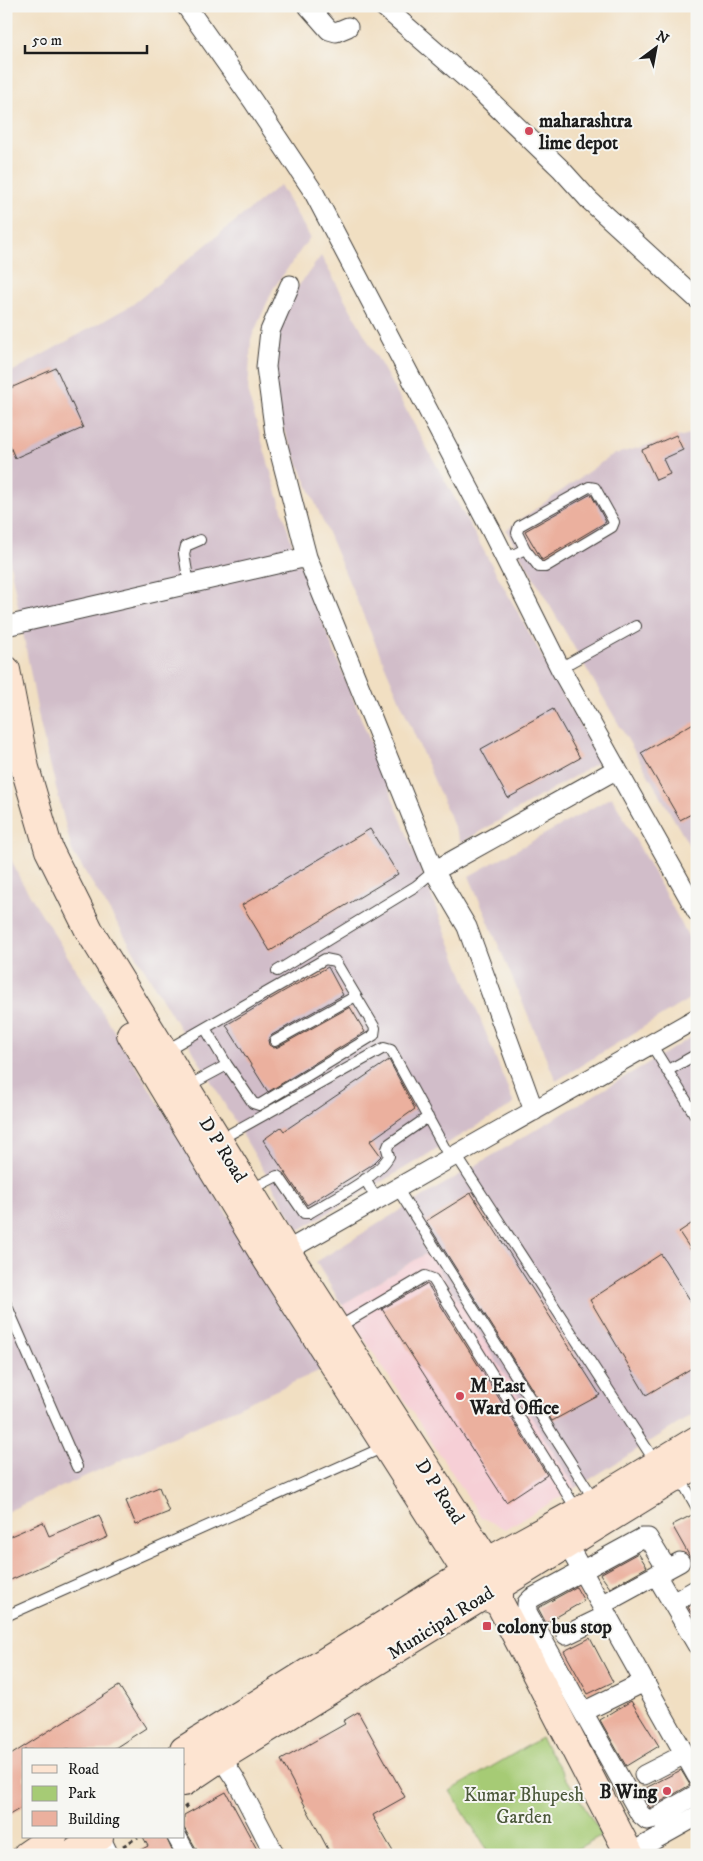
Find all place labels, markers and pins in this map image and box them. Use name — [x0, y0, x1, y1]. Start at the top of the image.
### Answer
place label: maharashtra lime depot — [538, 110, 633, 155]
marker: maharashtra lime depot — [523, 125, 535, 137]
place label: M East Ward Office — [469, 1375, 559, 1420]
marker: M East Ward Office — [454, 1390, 466, 1402]
place label: colony bus stop — [497, 1616, 612, 1639]
marker: colony bus stop — [481, 1620, 493, 1632]
place label: B Wing — [599, 1781, 658, 1804]
marker: B Wing — [661, 1785, 673, 1797]

